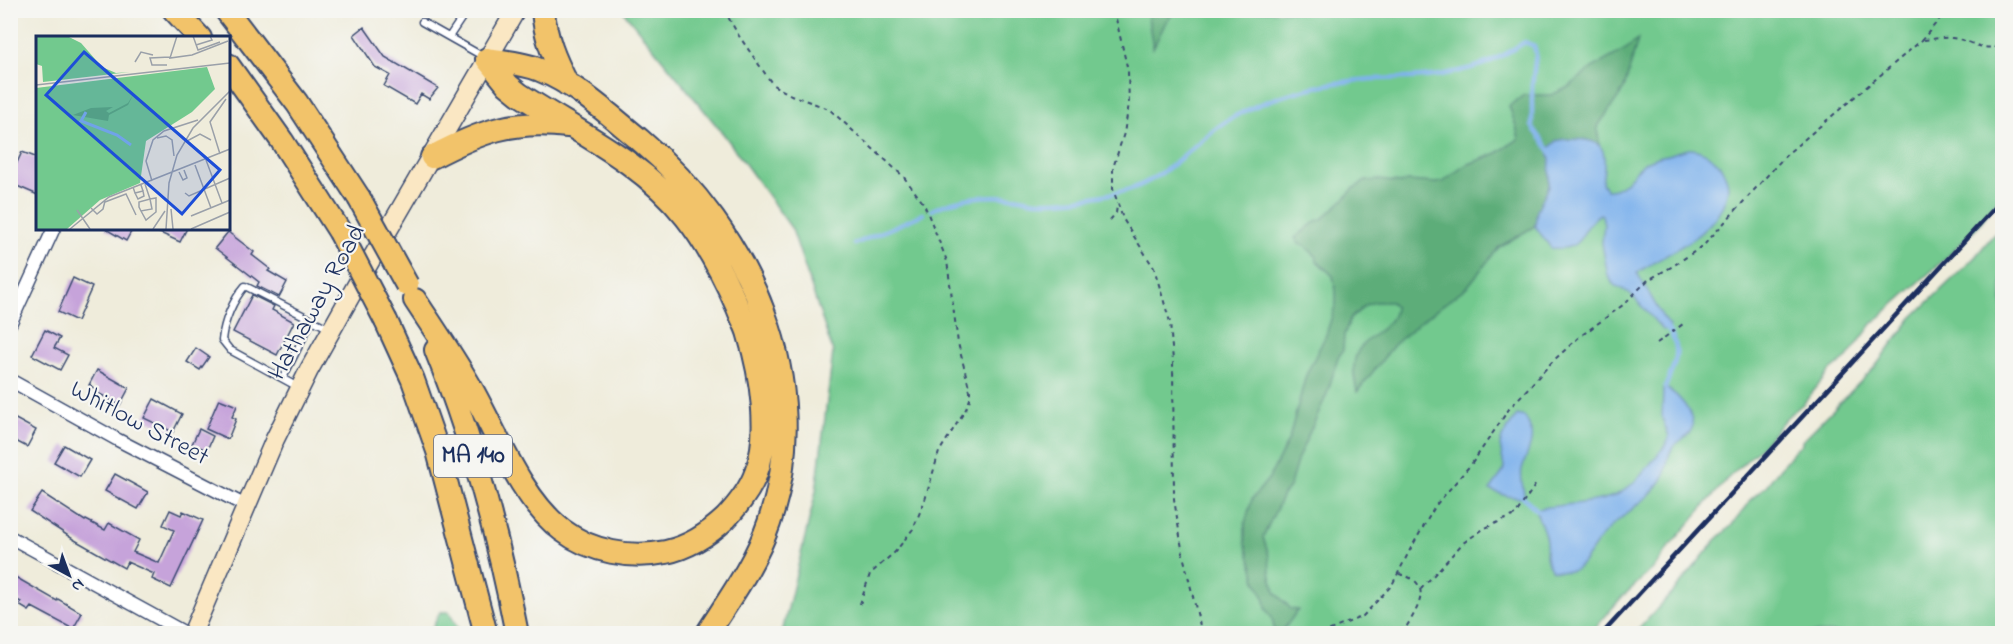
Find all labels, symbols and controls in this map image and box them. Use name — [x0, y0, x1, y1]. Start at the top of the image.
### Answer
inset map — [36, 36, 230, 230]
street label: Hathaway Road — [259, 218, 377, 388]
street label: Whitlow Street — [63, 371, 216, 477]
road number: MA 140 — [434, 435, 512, 477]
north arrow — [39, 545, 99, 605]
text: N — [65, 572, 89, 598]

